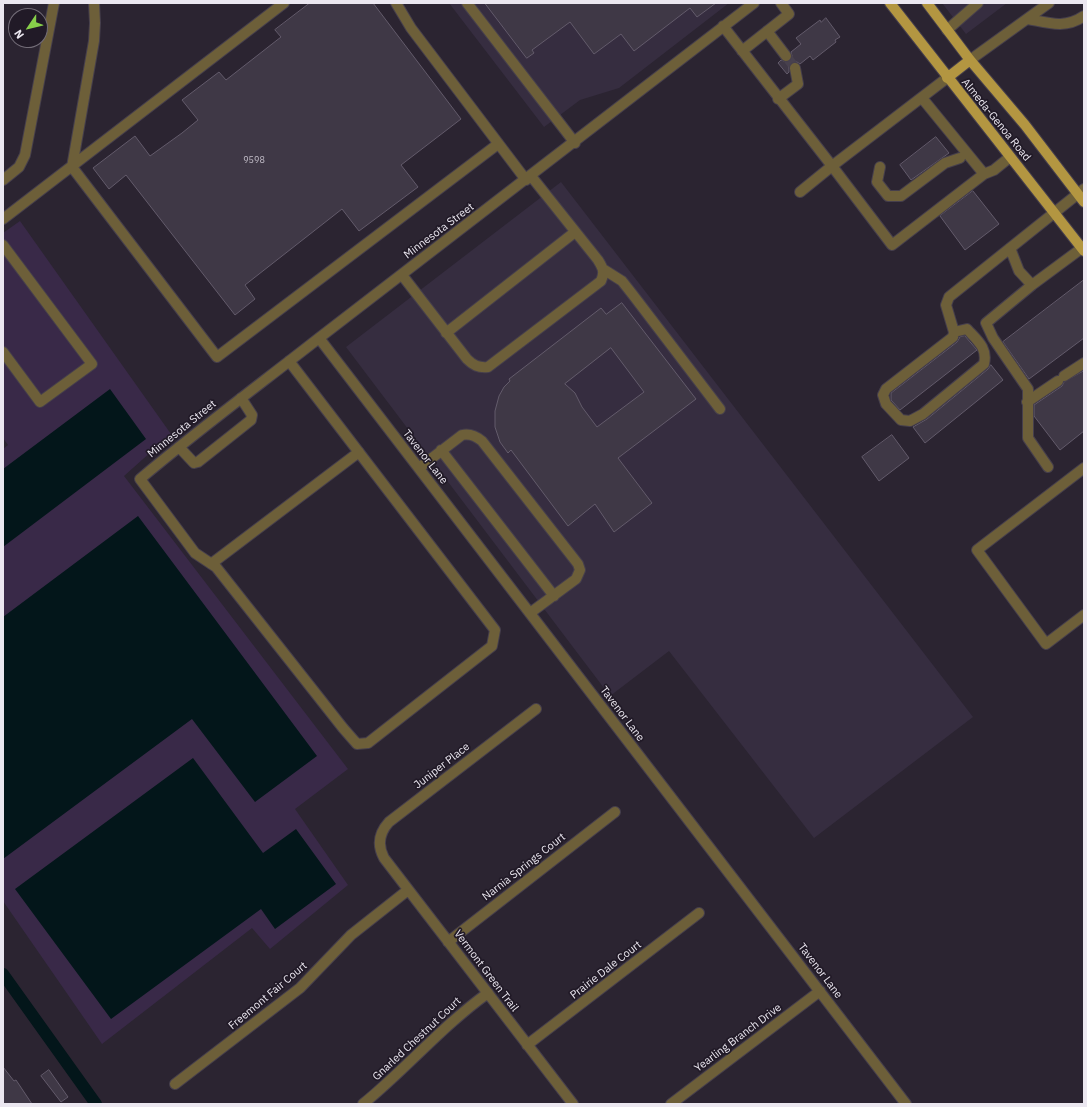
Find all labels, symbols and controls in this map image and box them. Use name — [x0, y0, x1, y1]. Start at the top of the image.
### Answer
north arrow — [8, 8, 48, 48]
text: N — [11, 27, 27, 42]
street label: Almeda-Genoa Road — [959, 76, 1033, 164]
house number: 9598 — [243, 155, 265, 165]
street label: Minnesota Street — [401, 200, 477, 262]
street label: Minnesota Street — [145, 397, 219, 461]
street label: Tavenor Lane — [400, 427, 450, 487]
street label: Tavenor Lane — [597, 684, 647, 744]
street label: Juniper Place — [412, 740, 472, 792]
street label: Narnia Springs Court — [480, 830, 568, 904]
street label: Vermont Green Trail — [451, 928, 521, 1014]
street label: Prairie Dale Court — [568, 938, 644, 1002]
street label: Tavenor Lane — [795, 941, 845, 1001]
street label: Freemont Fair Court — [226, 959, 310, 1033]
street label: Gnarled Chestnut Court — [370, 995, 464, 1083]
street label: Yearling Branch Drive — [692, 1001, 784, 1075]

